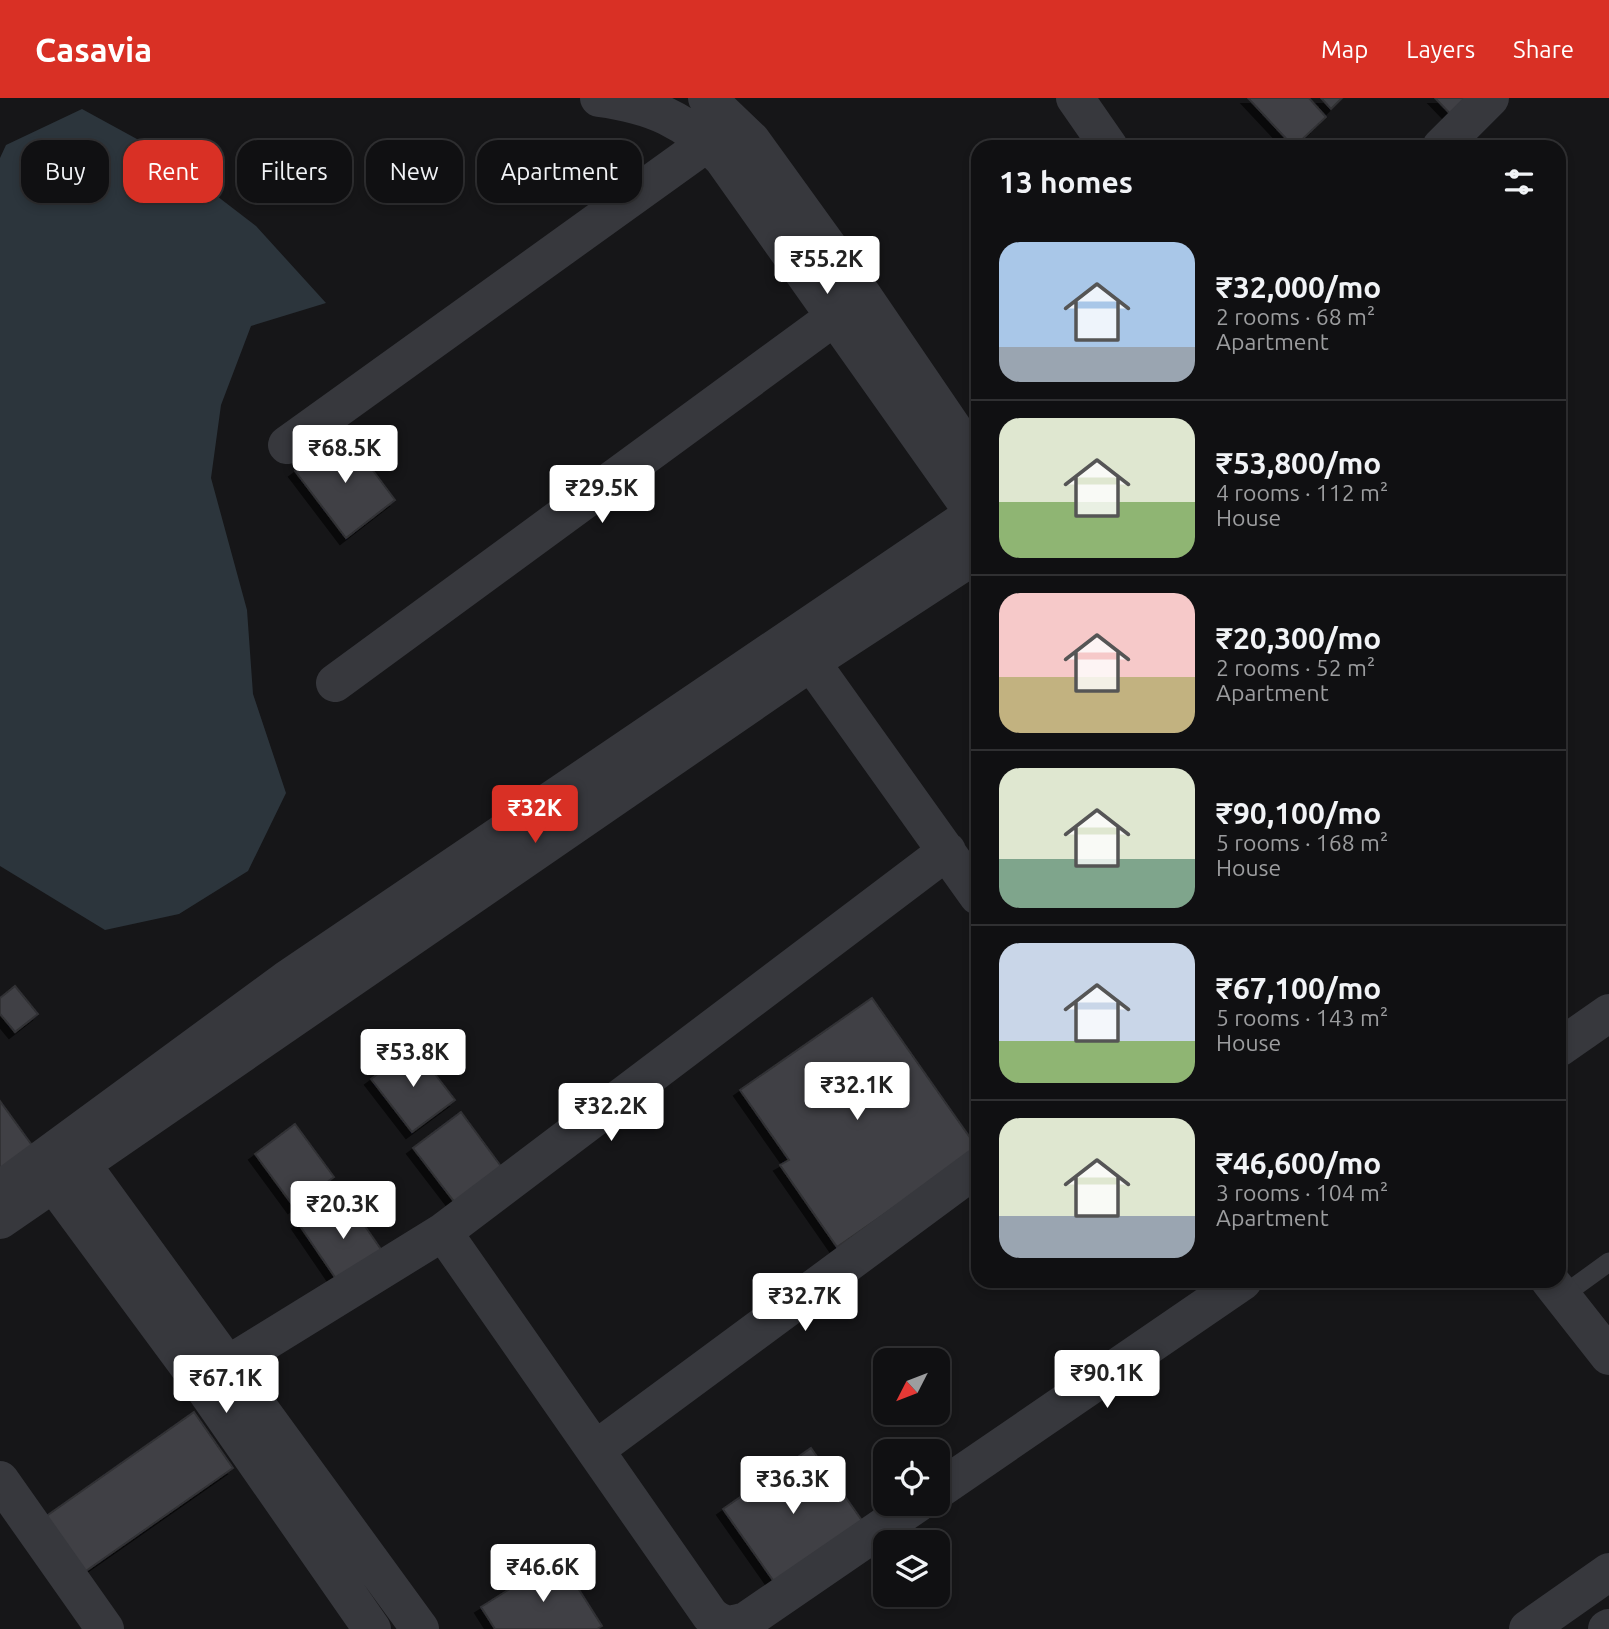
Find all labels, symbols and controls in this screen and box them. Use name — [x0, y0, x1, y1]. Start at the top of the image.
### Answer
text: Casavia — [35, 31, 152, 68]
text: Map — [1321, 36, 1368, 63]
text: Layers — [1406, 36, 1475, 63]
text: Share — [1513, 36, 1574, 63]
chip: Buy — [21, 140, 109, 203]
chip: Rent — [123, 140, 223, 203]
chip: Filters — [237, 140, 352, 203]
chip: New — [366, 140, 463, 203]
chip: Apartment — [477, 140, 642, 203]
icon: filters — [1500, 163, 1538, 201]
text: 13 homes — [999, 165, 1133, 199]
pin: ₹55.2K — [770, 236, 884, 296]
text: ₹55.2K — [791, 246, 863, 271]
icon: home — [1055, 270, 1139, 354]
text: ₹32,000/mo — [1216, 270, 1381, 304]
text: 2 rooms · 68 m² — [1216, 304, 1375, 329]
text: Apartment — [1216, 329, 1329, 354]
pin: ₹68.5K — [288, 426, 402, 485]
text: ₹68.5K — [309, 435, 381, 460]
icon: home — [1055, 446, 1139, 530]
text: ₹53,800/mo — [1216, 446, 1381, 480]
pin: ₹29.5K — [545, 466, 659, 525]
text: ₹29.5K — [566, 475, 638, 500]
text: 4 rooms · 112 m² — [1216, 480, 1388, 505]
text: House — [1216, 505, 1281, 530]
icon: home — [1055, 621, 1139, 705]
text: ₹20,300/mo — [1216, 621, 1381, 655]
text: 2 rooms · 52 m² — [1216, 655, 1375, 680]
text: Apartment — [1216, 680, 1329, 705]
pin: ₹32K — [494, 786, 576, 845]
text: ₹32K — [508, 795, 562, 820]
icon: home — [1055, 796, 1139, 880]
text: ₹90,100/mo — [1216, 796, 1381, 830]
text: 5 rooms · 168 m² — [1216, 830, 1388, 855]
text: House — [1216, 855, 1281, 880]
icon: home — [1055, 971, 1139, 1055]
text: ₹67,100/mo — [1216, 971, 1381, 1005]
text: 5 rooms · 143 m² — [1216, 1005, 1388, 1030]
pin: ₹53.8K — [356, 1030, 470, 1089]
text: House — [1216, 1030, 1281, 1055]
text: ₹53.8K — [377, 1039, 449, 1064]
pin: ₹32.1K — [800, 1062, 914, 1122]
text: ₹32.1K — [821, 1072, 893, 1097]
pin: ₹32.2K — [554, 1084, 668, 1143]
text: ₹32.2K — [575, 1093, 647, 1118]
icon: home — [1055, 1146, 1139, 1230]
text: ₹46,600/mo — [1216, 1146, 1381, 1180]
text: 3 rooms · 104 m² — [1216, 1180, 1388, 1205]
pin: ₹20.3K — [286, 1182, 400, 1241]
text: ₹20.3K — [307, 1191, 379, 1216]
text: Apartment — [1216, 1205, 1329, 1230]
pin: ₹32.7K — [748, 1274, 862, 1333]
text: ₹32.7K — [769, 1283, 841, 1308]
north arrow — [873, 1348, 950, 1424]
map controls — [873, 1348, 950, 1607]
pin: ₹90.1K — [1050, 1350, 1164, 1410]
pin: ₹67.1K — [169, 1356, 283, 1415]
text: ₹90.1K — [1071, 1360, 1143, 1385]
text: ₹67.1K — [190, 1365, 262, 1390]
button: locate — [873, 1439, 950, 1516]
pin: ₹36.3K — [736, 1456, 850, 1516]
text: ₹36.3K — [757, 1466, 829, 1491]
button: layers — [873, 1530, 950, 1607]
pin: ₹46.6K — [486, 1544, 600, 1604]
text: ₹46.6K — [507, 1554, 579, 1579]

